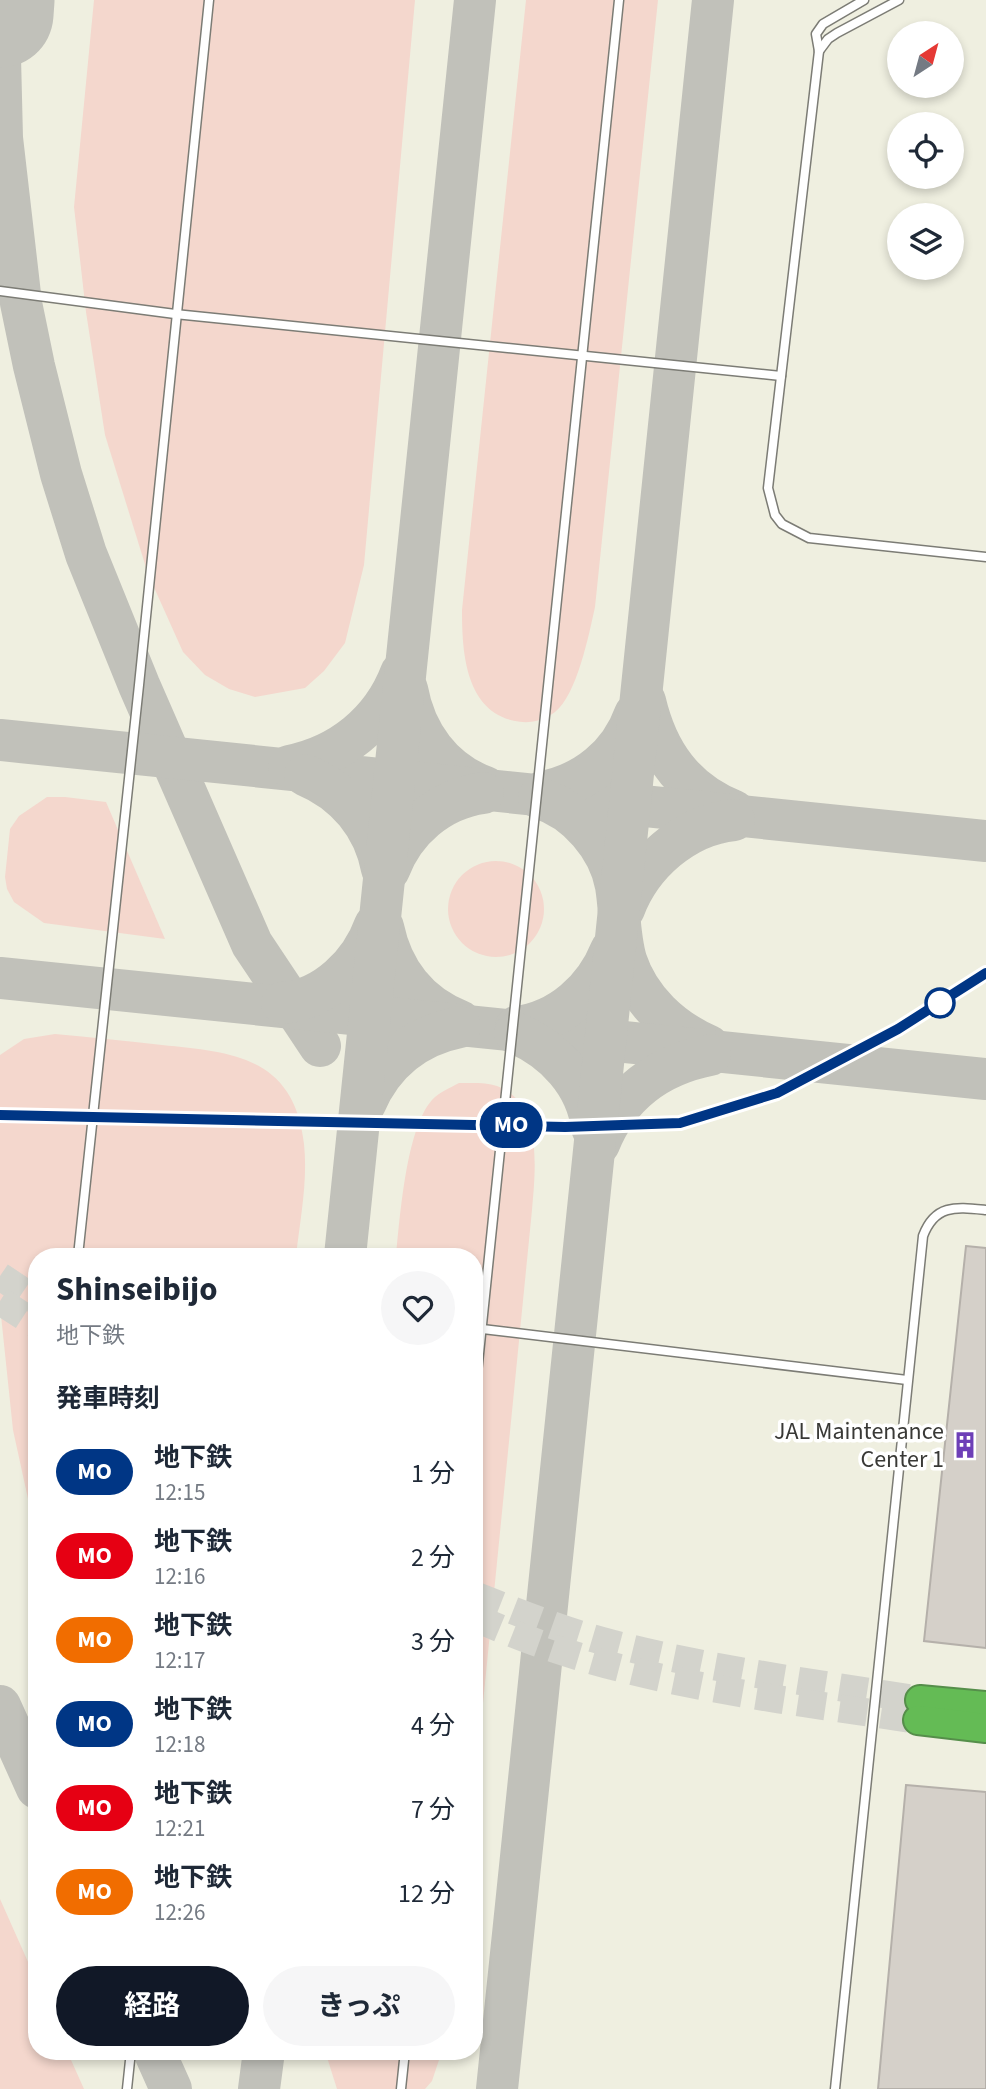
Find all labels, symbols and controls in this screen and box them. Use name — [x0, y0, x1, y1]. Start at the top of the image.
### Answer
north arrow — [887, 21, 964, 98]
map controls — [887, 21, 964, 280]
button: locate — [887, 112, 964, 189]
button: layers — [887, 203, 964, 280]
unlabelled marker — [925, 988, 955, 1018]
line badge: MO — [480, 1102, 542, 1148]
text: MO — [494, 1107, 528, 1142]
text: Shinseibijo — [56, 1266, 218, 1313]
button: heart — [381, 1271, 455, 1345]
text: 地下鉄 — [56, 1319, 125, 1352]
text: 発車時刻 — [56, 1380, 160, 1417]
place label: JAL Maintenance Center 1 — [774, 1414, 944, 1477]
building icon: JAL Maintenance Center 1 — [950, 1430, 980, 1460]
text: 地下鉄 — [154, 1439, 232, 1476]
text: MO — [77, 1454, 112, 1489]
text: 1 分 — [411, 1455, 455, 1492]
text: 12:15 — [154, 1476, 205, 1509]
text: 地下鉄 — [154, 1523, 232, 1560]
text: MO — [77, 1538, 112, 1573]
text: 2 分 — [411, 1539, 455, 1576]
text: 12:16 — [154, 1560, 205, 1593]
text: 地下鉄 — [154, 1607, 232, 1644]
text: MO — [77, 1622, 112, 1657]
text: 3 分 — [411, 1623, 455, 1660]
text: 12:17 — [154, 1644, 205, 1677]
text: 地下鉄 — [154, 1691, 232, 1728]
text: MO — [77, 1706, 112, 1741]
text: 4 分 — [411, 1707, 455, 1744]
text: 12:18 — [154, 1728, 205, 1761]
text: 地下鉄 — [154, 1775, 232, 1812]
text: MO — [77, 1790, 112, 1825]
text: 7 分 — [411, 1791, 455, 1828]
text: 12:21 — [154, 1812, 205, 1845]
text: 地下鉄 — [154, 1859, 232, 1896]
text: MO — [77, 1874, 112, 1909]
text: 12 分 — [398, 1875, 455, 1912]
text: 12:26 — [154, 1896, 205, 1929]
button: 経路 — [56, 1966, 249, 2046]
button: きっぷ — [263, 1966, 455, 2046]

